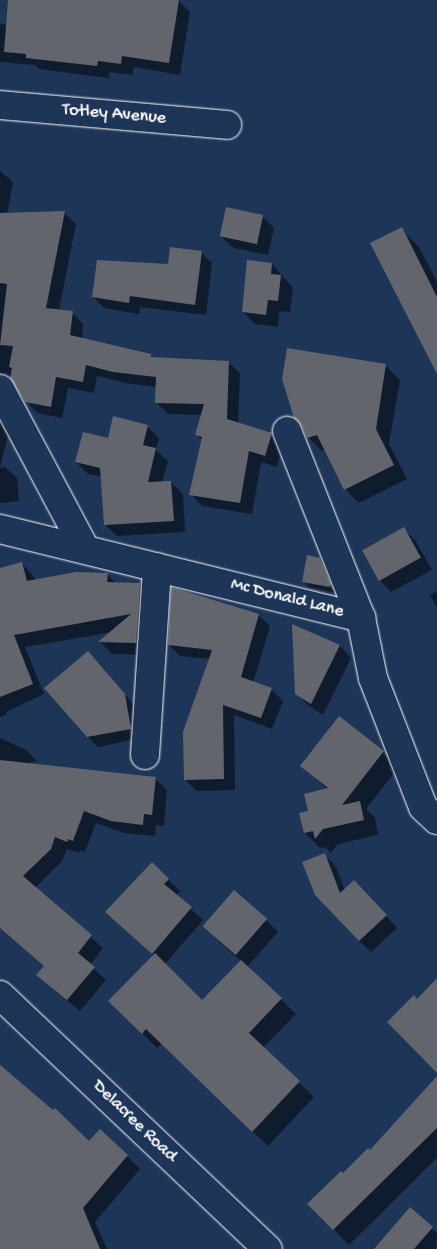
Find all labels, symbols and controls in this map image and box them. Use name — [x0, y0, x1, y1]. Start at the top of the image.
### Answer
street label: Totley Avenue — [61, 100, 167, 130]
street label: Mc Donald Lane — [228, 575, 346, 623]
street label: Delacree Road — [87, 1076, 181, 1168]

